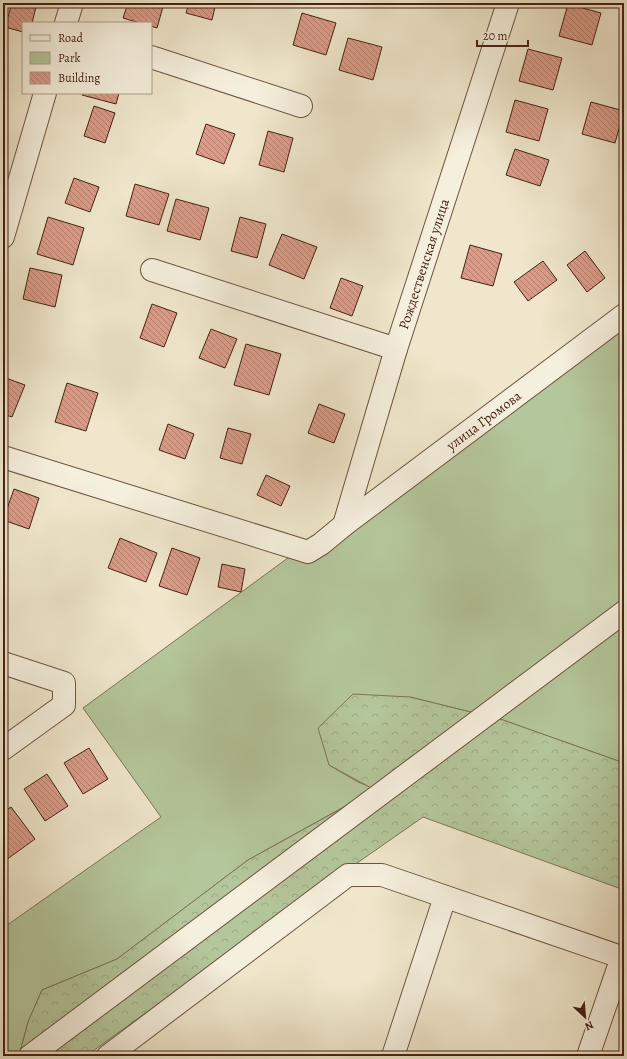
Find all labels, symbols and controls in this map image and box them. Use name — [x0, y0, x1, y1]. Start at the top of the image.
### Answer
legend — [22, 22, 152, 94]
scale bar — [477, 22, 528, 48]
text: 20 m — [483, 28, 507, 44]
text: Road — [58, 30, 84, 46]
text: Park — [58, 50, 81, 66]
text: Building — [58, 70, 100, 86]
street label: Рождественская улица — [394, 196, 454, 332]
street label: улица Громова — [441, 386, 525, 455]
north arrow — [565, 997, 605, 1037]
text: N — [582, 1017, 596, 1034]

